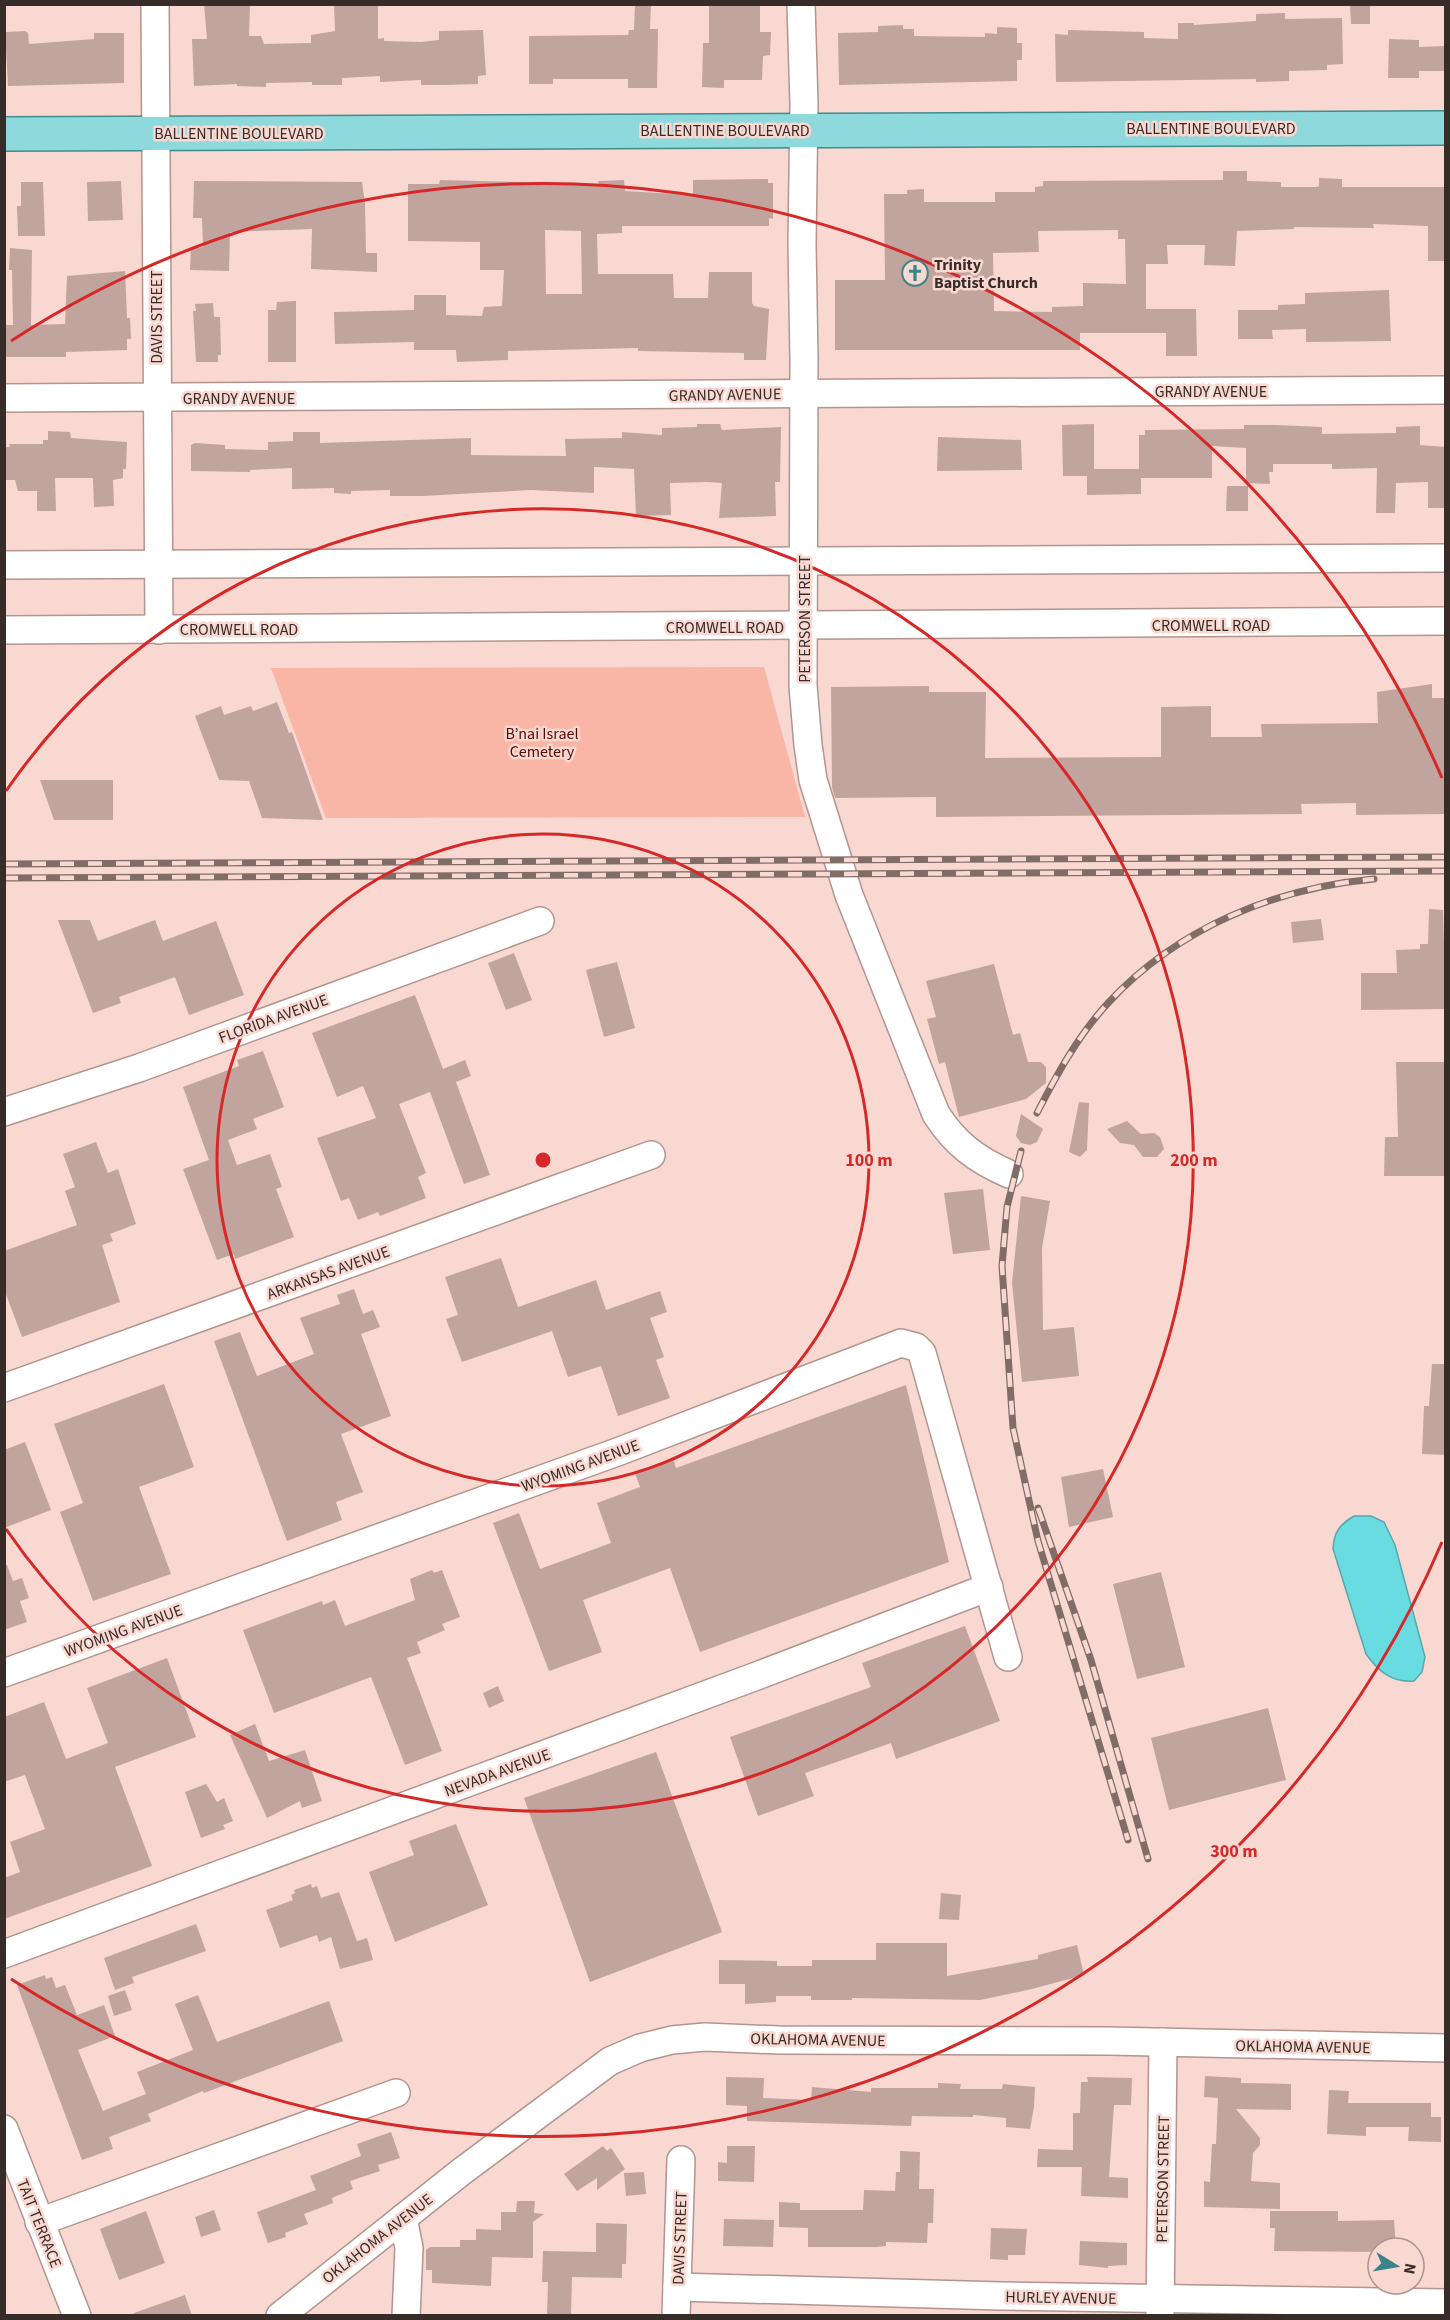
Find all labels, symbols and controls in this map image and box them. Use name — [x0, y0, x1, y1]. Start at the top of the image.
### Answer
street label: BALLENTINE BOULEVARD — [1126, 118, 1296, 140]
street label: BALLENTINE BOULEVARD — [640, 120, 810, 142]
street label: BALLENTINE BOULEVARD — [154, 123, 324, 145]
place label: Trinity Baptist Church — [934, 254, 1038, 294]
church icon: Trinity Baptist Church — [900, 258, 930, 288]
street label: DAVIS STREET — [146, 270, 168, 364]
street label: GRANDY AVENUE — [1155, 381, 1267, 403]
street label: GRANDY AVENUE — [669, 383, 781, 407]
street label: GRANDY AVENUE — [183, 388, 295, 410]
street label: PETERSON STREET — [794, 555, 816, 683]
street label: CROMWELL ROAD — [1152, 615, 1270, 637]
street label: CROMWELL ROAD — [666, 617, 784, 639]
street label: CROMWELL ROAD — [180, 619, 298, 641]
park label: B’nai Israel Cemetery — [506, 723, 579, 763]
street label: FLORIDA AVENUE — [216, 989, 331, 1049]
text: 100 m — [845, 1148, 893, 1173]
text: 200 m — [1170, 1148, 1218, 1173]
centre of rings — [533, 1150, 553, 1170]
street label: ARKANSAS AVENUE — [264, 1241, 393, 1305]
street label: WYOMING AVENUE — [518, 1434, 642, 1498]
street label: WYOMING AVENUE — [61, 1599, 185, 1663]
street label: NEVADA AVENUE — [441, 1744, 553, 1802]
text: 300 m — [1210, 1839, 1258, 1864]
street label: OKLAHOMA AVENUE — [750, 2028, 886, 2052]
street label: OKLAHOMA AVENUE — [1235, 2035, 1371, 2059]
street label: PETERSON STREET — [1151, 2115, 1175, 2243]
street label: TAIT TERRACE — [11, 2176, 67, 2271]
street label: OKLAHOMA AVENUE — [318, 2188, 438, 2289]
street label: DAVIS STREET — [667, 2190, 693, 2285]
north arrow — [1366, 2236, 1426, 2296]
text: N — [1398, 2261, 1422, 2276]
street label: HURLEY AVENUE — [1005, 2286, 1117, 2310]

